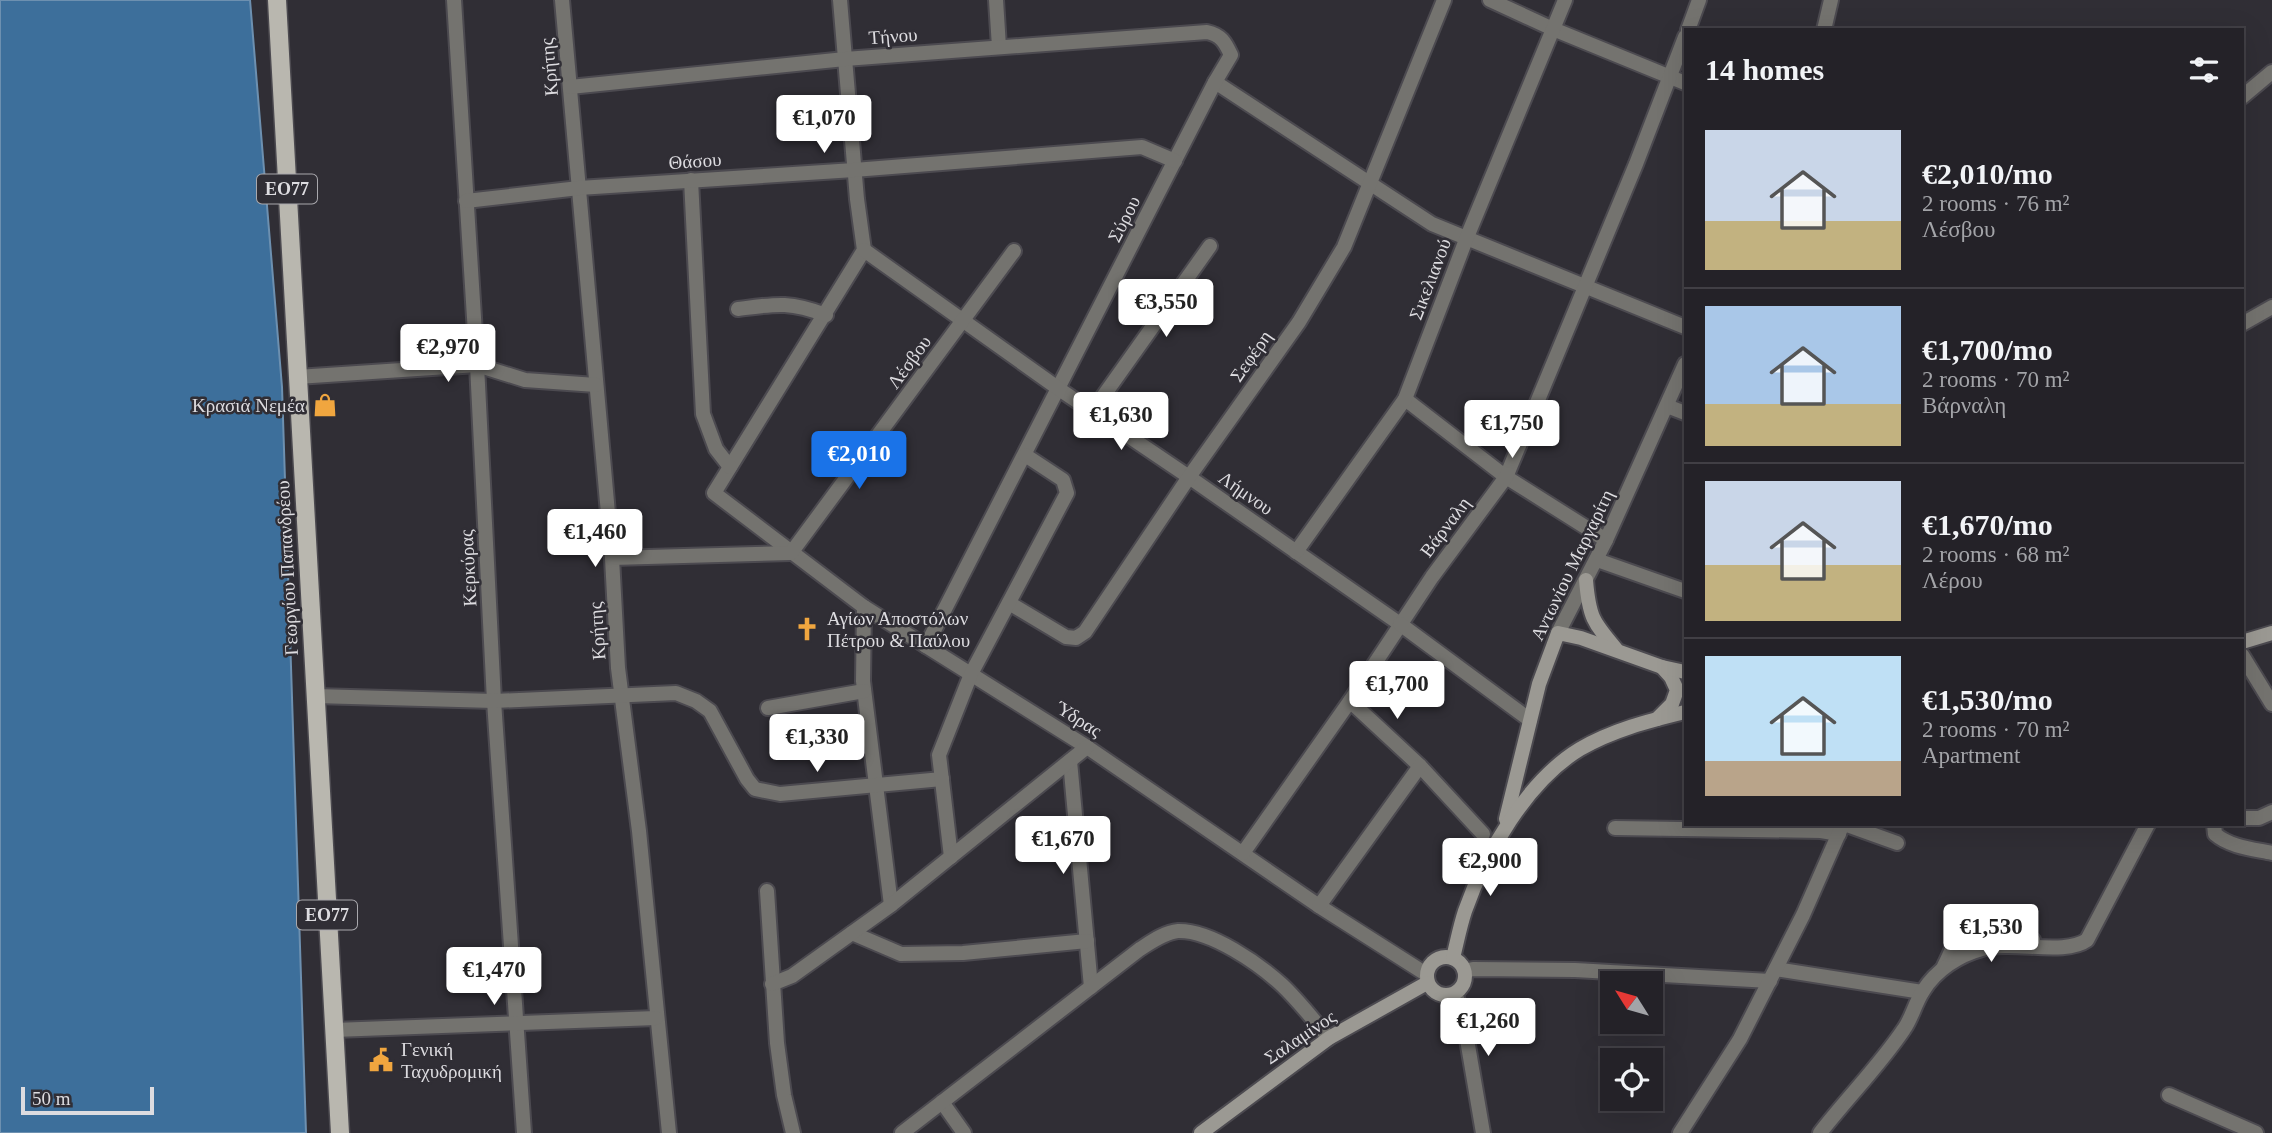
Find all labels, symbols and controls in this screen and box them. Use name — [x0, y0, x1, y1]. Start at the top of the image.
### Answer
street label: Τήνου — [868, 24, 918, 48]
street label: Κρήτης — [536, 37, 562, 97]
icon: filters — [2185, 51, 2223, 89]
text: 14 homes — [1705, 53, 1824, 86]
pin: €1,070 — [767, 96, 881, 155]
text: €1,070 — [792, 105, 856, 130]
street label: Θάσου — [668, 149, 722, 173]
text: €2,010/mo — [1922, 157, 2053, 190]
icon: home — [1761, 158, 1845, 242]
road number: ΕΟ77 — [257, 174, 317, 204]
text: 2 rooms · 76 m² — [1922, 191, 2069, 216]
street label: Σύρου — [1104, 192, 1144, 246]
text: Λέσβου — [1922, 217, 1995, 242]
street label: Σικελιανού — [1405, 235, 1455, 323]
pin: €3,550 — [1109, 280, 1223, 339]
text: €3,550 — [1134, 289, 1198, 314]
pin: €2,970 — [391, 324, 505, 384]
street label: Σεφέρη — [1226, 326, 1276, 386]
street label: Λέσβου — [883, 331, 935, 393]
text: €1,700/mo — [1922, 333, 2053, 366]
text: €2,970 — [416, 334, 480, 359]
icon: home — [1761, 334, 1845, 418]
text: 2 rooms · 70 m² — [1922, 367, 2069, 392]
shop icon: Κρασιά Νεμέα — [311, 391, 339, 419]
pin: €1,630 — [1064, 392, 1178, 452]
text: Βάρναλη — [1922, 393, 2006, 418]
place label: Κρασιά Νεμέα — [192, 395, 305, 416]
pin: €1,750 — [1455, 400, 1569, 460]
text: €1,630 — [1089, 402, 1153, 427]
text: €1,750 — [1480, 410, 1544, 435]
pin: €2,010 — [802, 432, 916, 491]
text: €2,010 — [827, 441, 891, 466]
street label: Λήμνου — [1215, 467, 1277, 519]
street label: Γεωργίου Παπανδρέου — [272, 480, 302, 656]
street label: Αντωνίου Μαργαρίτη — [1526, 486, 1618, 644]
street label: Βάρναλη — [1416, 493, 1474, 561]
text: €1,670/mo — [1922, 508, 2053, 541]
icon: home — [1761, 509, 1845, 593]
pin: €1,460 — [538, 510, 652, 569]
text: €1,460 — [563, 519, 627, 544]
street label: Κερκύρας — [455, 528, 481, 607]
text: 2 rooms · 68 m² — [1922, 542, 2069, 567]
text: Λέρου — [1922, 568, 1983, 593]
street label: Κρήτης — [584, 601, 610, 661]
place label: Αγίων Αποστόλων Πέτρου & Παύλου — [827, 608, 970, 651]
church icon: Αγίων Αποστόλων Πέτρου & Παύλου — [793, 615, 821, 643]
pin: €1,700 — [1340, 662, 1454, 721]
text: €1,700 — [1365, 671, 1429, 696]
text: €1,530/mo — [1922, 683, 2053, 716]
icon: home — [1761, 684, 1845, 768]
street label: Ύδρας — [1051, 696, 1106, 741]
pin: €1,330 — [760, 714, 874, 774]
text: 2 rooms · 70 m² — [1922, 717, 2069, 742]
text: €1,330 — [785, 724, 849, 749]
text: Apartment — [1922, 743, 2020, 768]
pin: €1,670 — [1006, 816, 1120, 876]
text: €1,670 — [1031, 826, 1095, 851]
pin: €2,900 — [1433, 838, 1547, 898]
text: €2,900 — [1458, 848, 1522, 873]
road number: ΕΟ77 — [297, 900, 357, 930]
pin: €1,530 — [1934, 904, 2048, 964]
text: €1,530 — [1959, 914, 2023, 939]
pin: €1,470 — [437, 948, 551, 1007]
text: €1,470 — [462, 957, 526, 982]
north arrow — [1600, 971, 1662, 1034]
map controls — [1600, 971, 1663, 1111]
pin: €1,260 — [1431, 998, 1545, 1058]
street label: Σαλαμίνος — [1261, 1005, 1340, 1068]
text: €1,260 — [1456, 1008, 1520, 1033]
place label: Γενική Ταχυδρομική — [401, 1039, 502, 1082]
public building icon: Γενική Ταχυδρομική — [367, 1046, 395, 1074]
button: locate — [1600, 1048, 1663, 1111]
scale bar — [21, 1084, 154, 1116]
text: 50 m — [32, 1088, 71, 1109]

